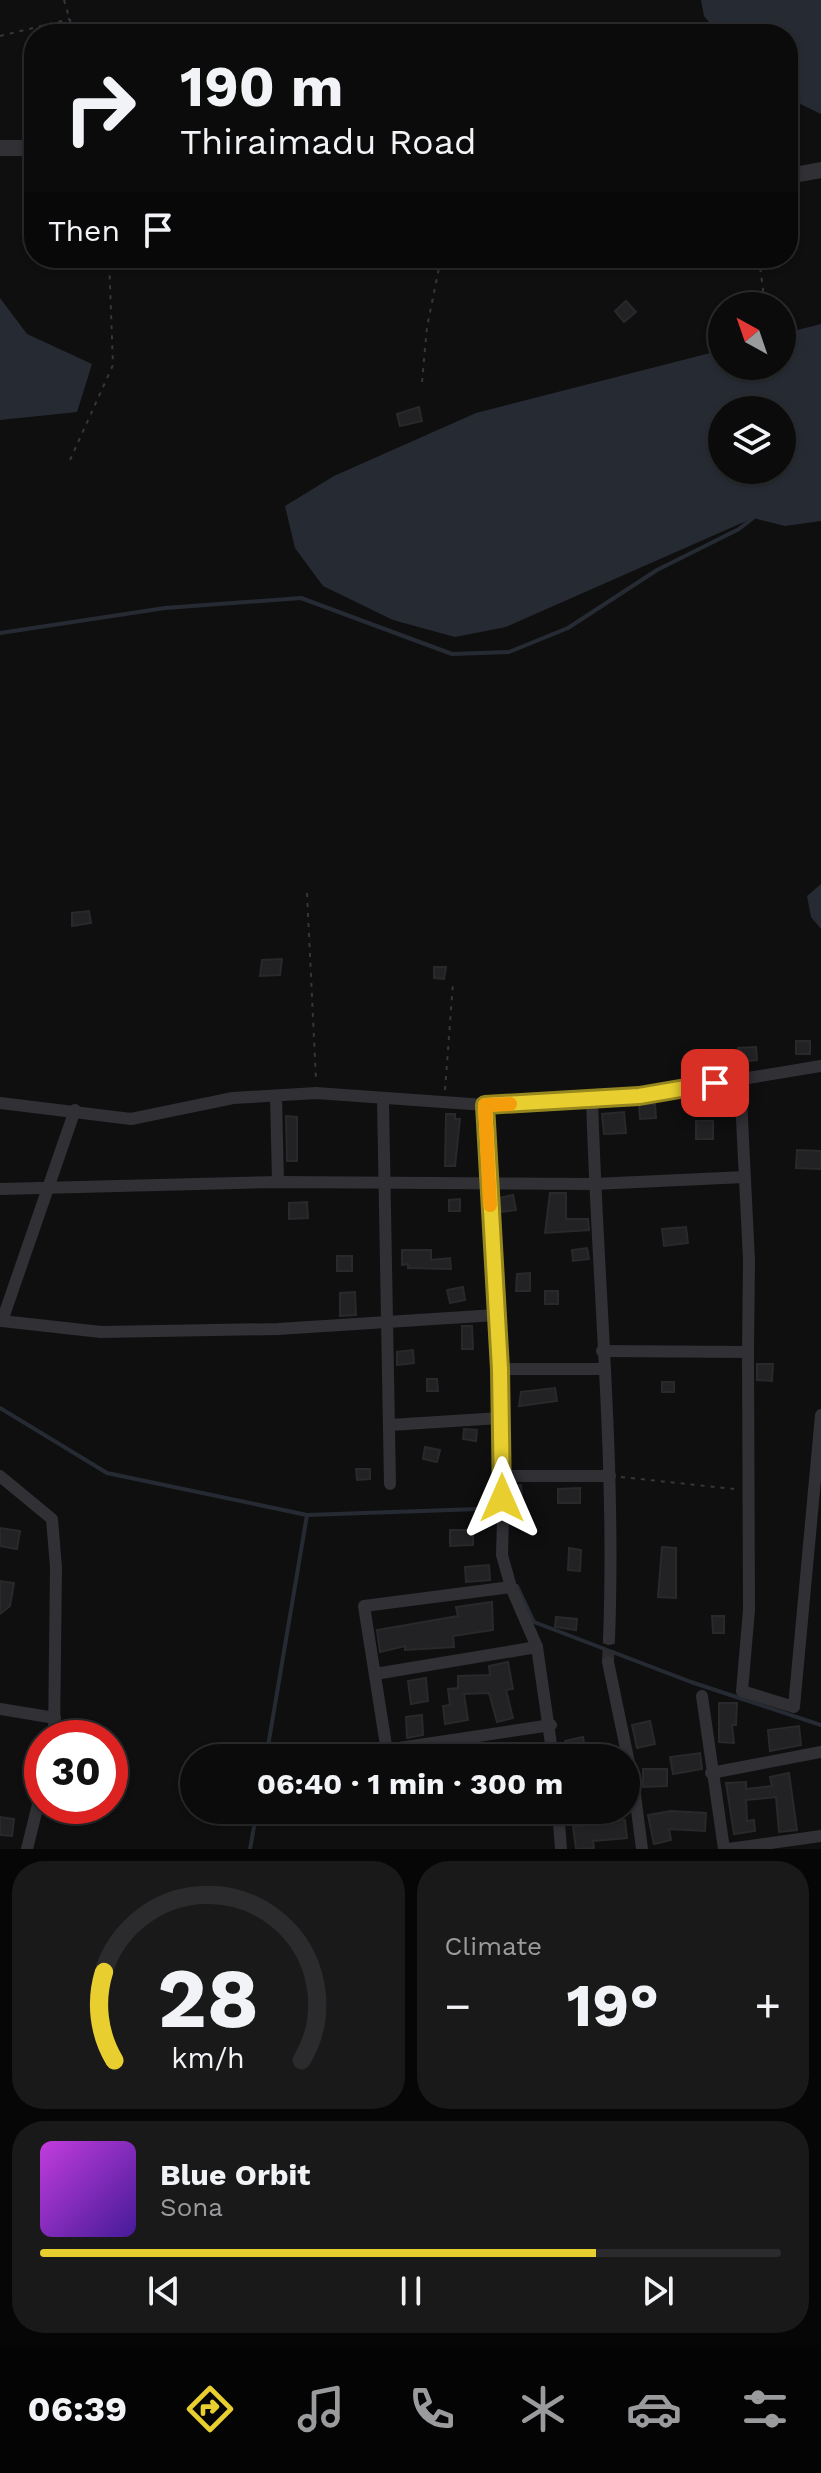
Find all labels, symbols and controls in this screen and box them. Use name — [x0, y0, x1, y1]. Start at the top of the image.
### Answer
text: 190 m — [180, 54, 343, 120]
icon: right — [48, 56, 152, 160]
text: Thiraimadu Road — [180, 121, 477, 163]
icon: arrive — [136, 208, 180, 252]
text: Then — [48, 213, 120, 248]
north arrow — [708, 292, 796, 380]
map controls — [708, 292, 796, 484]
button: layers — [708, 396, 796, 484]
pin — [681, 1049, 749, 1117]
icon: arrive — [693, 1061, 737, 1105]
position arrow — [460, 1456, 544, 1540]
speed limit sign: 30 — [24, 1720, 128, 1824]
text: 06:40 · 1 min · 300 m — [257, 1766, 563, 1801]
text: Climate — [445, 1931, 542, 1961]
text: 28 — [157, 1950, 259, 2047]
text: 19° — [566, 1970, 659, 2041]
text: − — [445, 1980, 471, 2032]
text: + — [754, 1980, 781, 2032]
text: km/h — [171, 2041, 245, 2075]
text: Blue Orbit — [160, 2157, 310, 2192]
text: Sona — [160, 2192, 223, 2222]
icon: previous — [142, 2269, 186, 2313]
icon: pause — [389, 2269, 433, 2313]
icon: next — [636, 2269, 680, 2313]
icon: directions — [182, 2381, 238, 2437]
icon: music — [293, 2381, 349, 2437]
icon: phone — [404, 2381, 460, 2437]
icon: climate — [515, 2381, 571, 2437]
icon: car — [626, 2381, 682, 2437]
icon: filters — [737, 2381, 793, 2437]
text: 06:39 — [28, 2388, 127, 2430]

